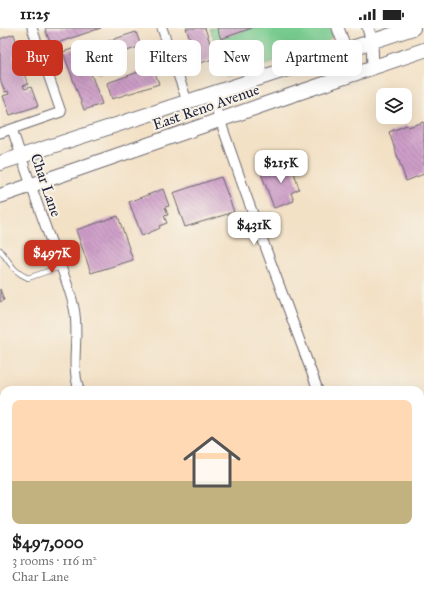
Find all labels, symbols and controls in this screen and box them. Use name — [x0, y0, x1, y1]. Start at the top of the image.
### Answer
text: 11:25 — [20, 5, 50, 23]
chip: Buy — [12, 40, 63, 76]
chip: Rent — [71, 40, 127, 76]
chip: Filters — [135, 40, 201, 76]
chip: New — [209, 40, 264, 76]
chip: Apartment — [272, 40, 362, 76]
street label: East Reno Avenue — [150, 80, 262, 134]
map controls — [376, 88, 412, 124]
button: layers — [376, 88, 412, 124]
pin: $215K — [253, 150, 309, 184]
street label: Char Lane — [27, 151, 65, 219]
text: $215K — [264, 155, 298, 171]
pin: $431K — [226, 212, 282, 246]
text: $431K — [237, 217, 271, 233]
pin: $497K — [24, 240, 80, 274]
text: $497K — [33, 245, 71, 261]
icon: home — [176, 426, 248, 498]
text: $497,000 — [12, 532, 84, 553]
text: 3 rooms · 116 m² — [12, 553, 97, 569]
text: Char Lane — [12, 569, 69, 585]

